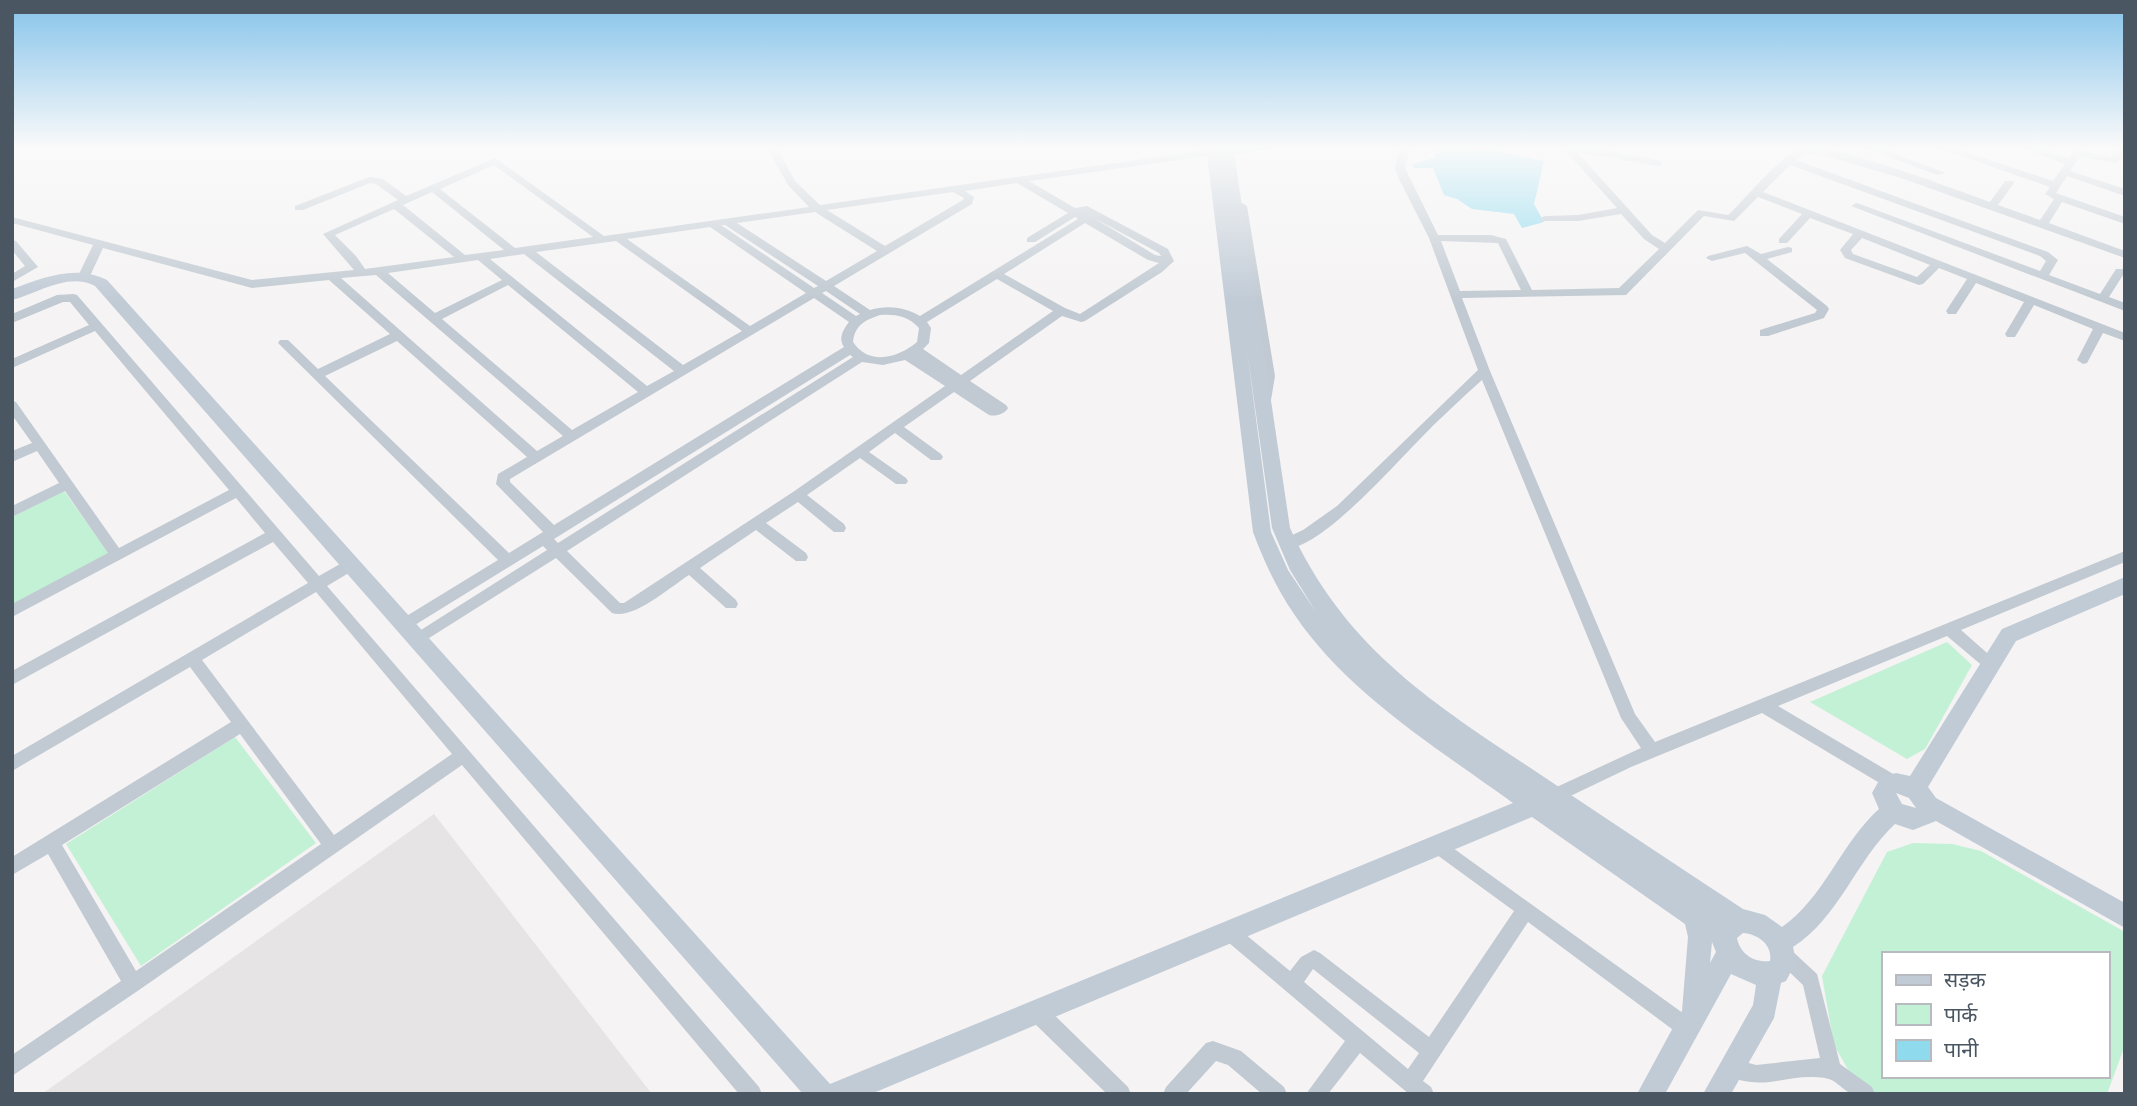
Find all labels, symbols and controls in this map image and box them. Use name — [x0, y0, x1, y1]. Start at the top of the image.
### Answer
legend — [1882, 952, 2109, 1078]
text: सड़क — [1944, 966, 1986, 992]
text: पार्क — [1944, 1001, 1978, 1027]
text: पानी — [1944, 1036, 1979, 1062]

